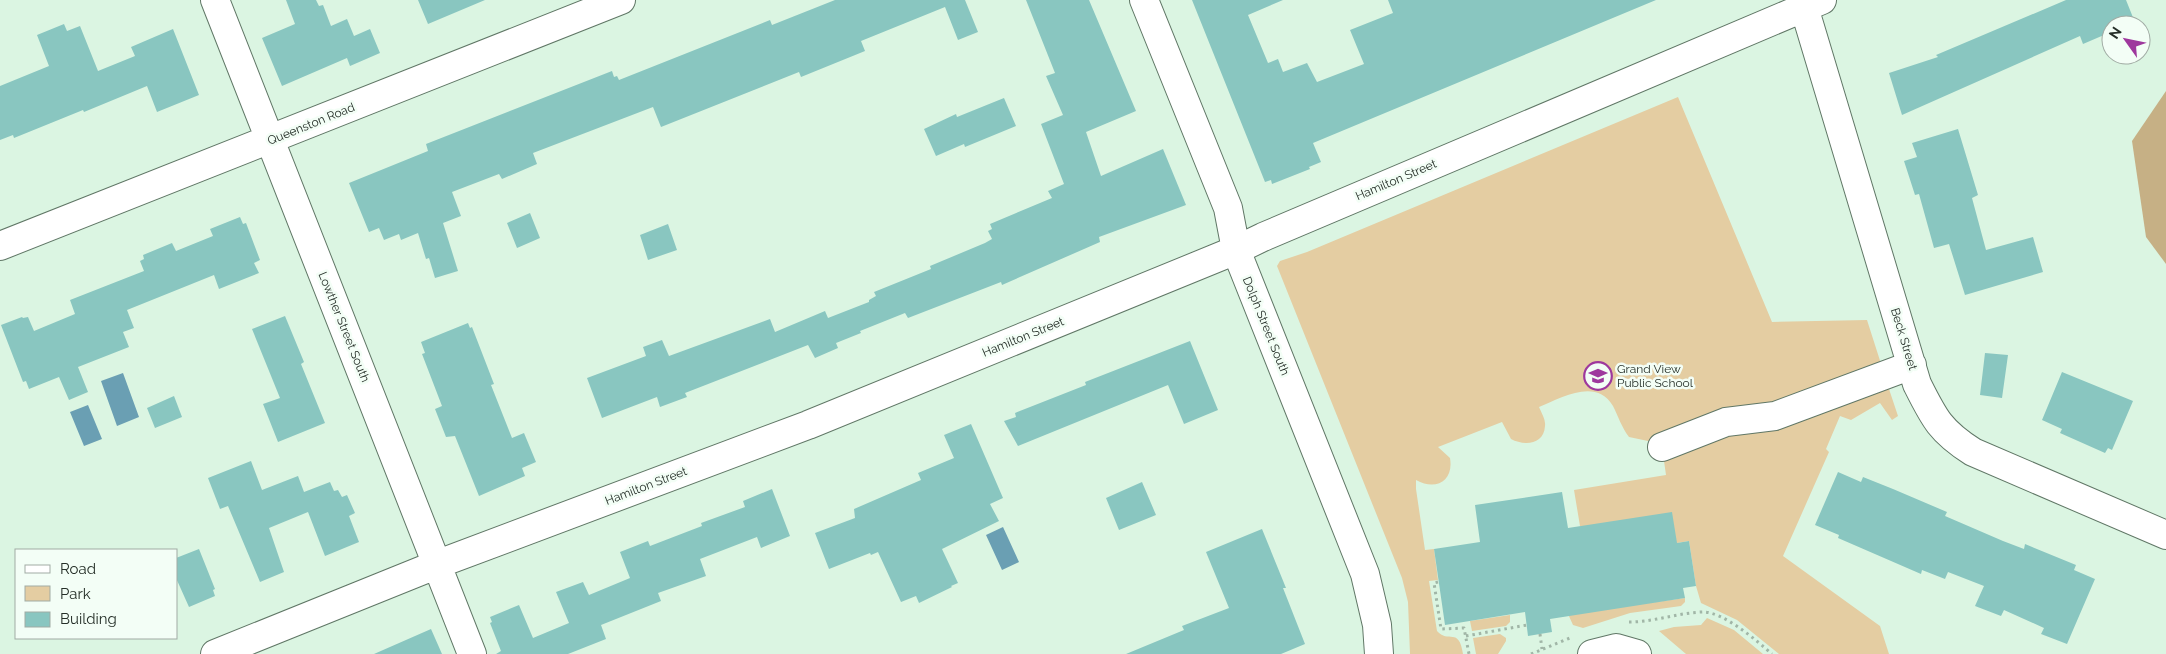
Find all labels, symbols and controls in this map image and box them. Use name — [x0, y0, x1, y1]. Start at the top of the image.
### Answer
north arrow — [2101, 15, 2151, 65]
text: N — [2105, 24, 2125, 42]
street label: Queenston Road — [265, 100, 357, 148]
street label: Hamilton Street — [1353, 157, 1439, 203]
street label: Lowther Street South — [316, 270, 372, 384]
street label: Dolph Street South — [1240, 275, 1292, 377]
street label: Beck Street — [1888, 306, 1920, 372]
street label: Hamilton Street — [980, 314, 1066, 360]
school or university icon: Grand View Public School — [1583, 361, 1613, 391]
place label: Grand View Public School — [1617, 362, 1694, 390]
street label: Hamilton Street — [603, 464, 689, 508]
legend — [15, 549, 178, 639]
text: Road — [60, 560, 96, 578]
text: Park — [60, 585, 91, 603]
text: Building — [60, 610, 117, 628]

